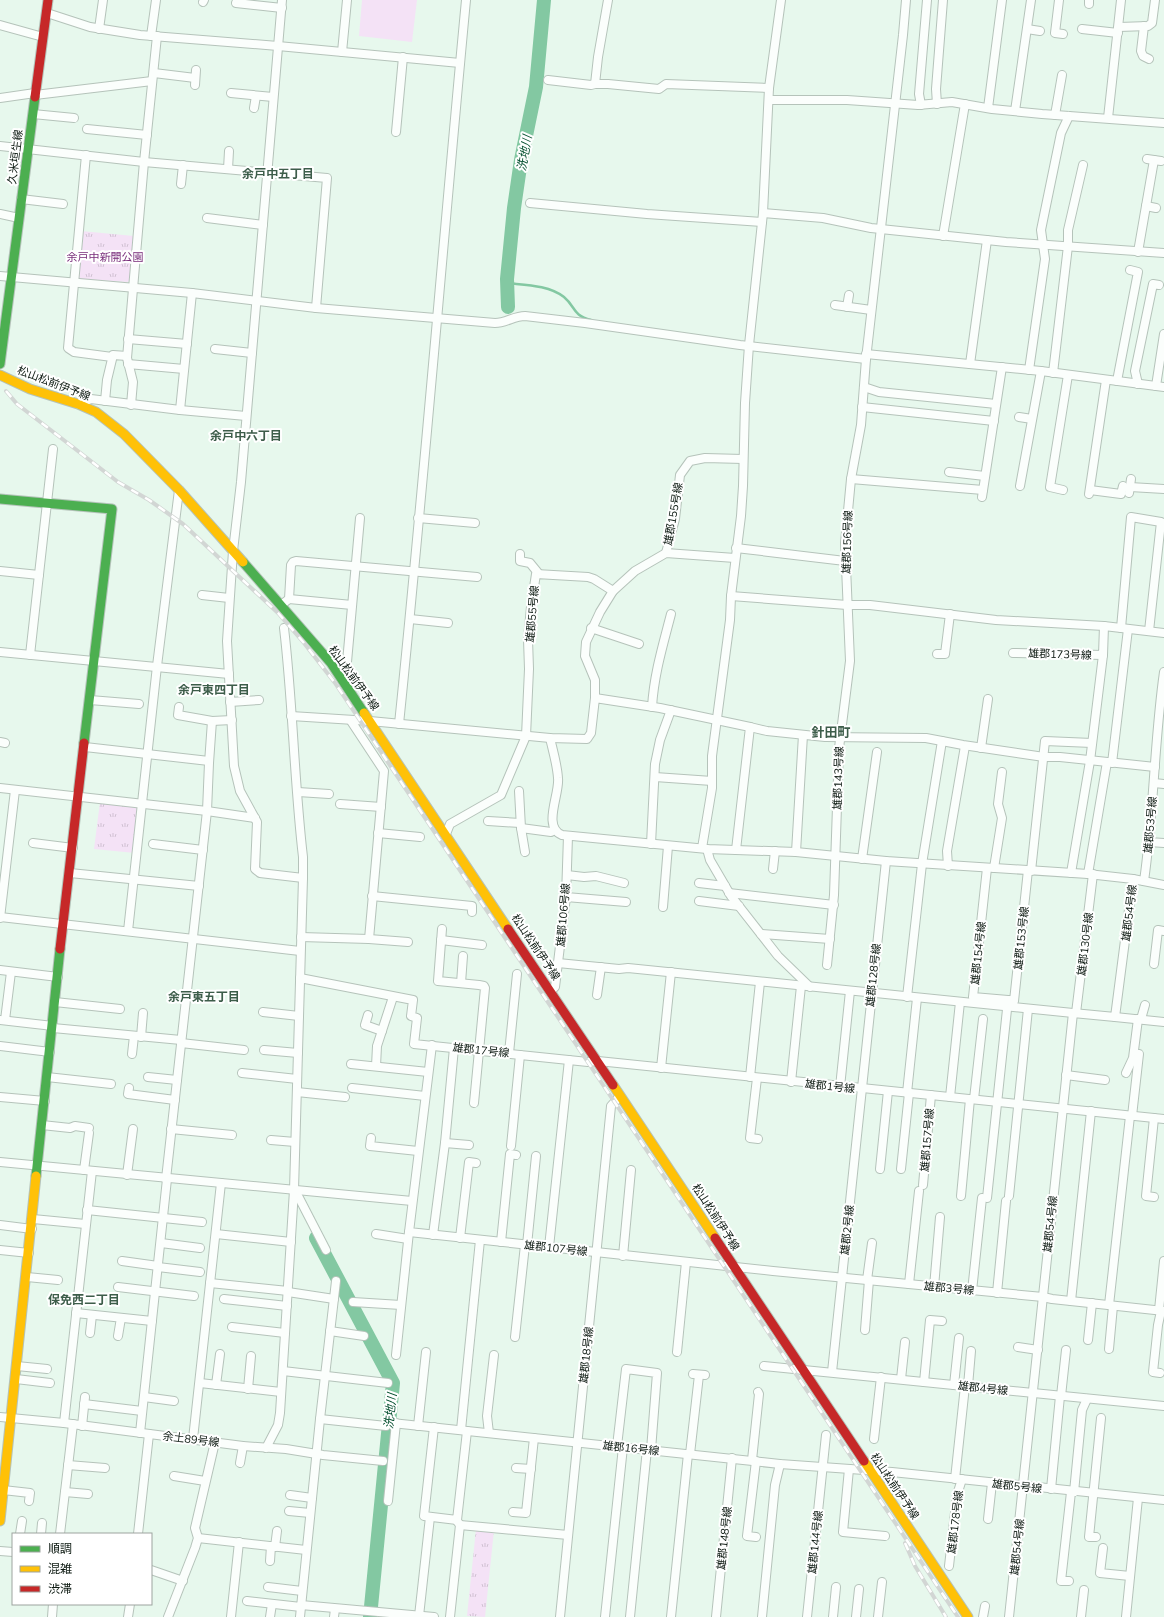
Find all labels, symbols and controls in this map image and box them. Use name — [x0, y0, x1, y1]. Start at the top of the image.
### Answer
street label: 久米垣生線 — [5, 129, 25, 185]
water label: 洗地川 — [513, 132, 535, 172]
district label: 余戸中五丁目 — [242, 166, 314, 181]
park label: 余戸中新開公園 — [67, 250, 144, 264]
street label: 松山松前伊予線 — [16, 363, 92, 403]
district label: 余戸中六丁目 — [210, 428, 282, 443]
street label: 雄郡155号線 — [661, 481, 685, 547]
street label: 雄郡156号線 — [839, 510, 855, 574]
street label: 雄郡55号線 — [523, 585, 541, 643]
street label: 松山松前伊予線 — [326, 643, 382, 713]
street label: 雄郡173号線 — [1028, 646, 1092, 662]
district label: 余戸東四丁目 — [178, 682, 250, 697]
district label: 針田町 — [811, 724, 851, 740]
street label: 雄郡143号線 — [830, 746, 846, 810]
street label: 雄郡53号線 — [1141, 796, 1159, 854]
street label: 雄郡106号線 — [553, 883, 573, 947]
street label: 雄郡54号線 — [1119, 884, 1139, 942]
street label: 雄郡153号線 — [1011, 906, 1031, 970]
street label: 松山松前伊予線 — [509, 911, 563, 983]
street label: 雄郡130号線 — [1074, 911, 1096, 977]
street label: 雄郡154号線 — [968, 921, 988, 985]
street label: 雄郡128号線 — [863, 943, 883, 1007]
district label: 余戸東五丁目 — [168, 989, 240, 1004]
street label: 雄郡17号線 — [452, 1040, 510, 1060]
street label: 雄郡1号線 — [804, 1076, 856, 1096]
street label: 雄郡157号線 — [917, 1108, 937, 1172]
street label: 松山松前伊予線 — [689, 1181, 743, 1253]
street label: 雄郡54号線 — [1040, 1195, 1060, 1253]
street label: 雄郡2号線 — [837, 1204, 857, 1256]
street label: 雄郡107号線 — [524, 1238, 588, 1258]
street label: 雄郡3号線 — [923, 1279, 975, 1297]
district label: 保免西二丁目 — [48, 1292, 120, 1307]
street label: 雄郡18号線 — [576, 1326, 596, 1384]
street label: 雄郡4号線 — [957, 1378, 1009, 1398]
water label: 洗地川 — [381, 1390, 400, 1430]
street label: 余土89号線 — [162, 1429, 220, 1449]
street label: 雄郡16号線 — [602, 1438, 660, 1458]
street label: 松山松前伊予線 — [868, 1450, 922, 1522]
street label: 雄郡5号線 — [991, 1476, 1043, 1496]
street label: 雄郡178号線 — [944, 1489, 966, 1555]
street label: 雄郡148号線 — [714, 1506, 734, 1570]
street label: 雄郡144号線 — [805, 1510, 825, 1574]
street label: 雄郡54号線 — [1007, 1518, 1027, 1576]
legend — [12, 1533, 152, 1605]
text: 順調 — [48, 1541, 72, 1556]
text: 混雑 — [48, 1561, 72, 1576]
text: 渋滞 — [48, 1581, 72, 1596]

